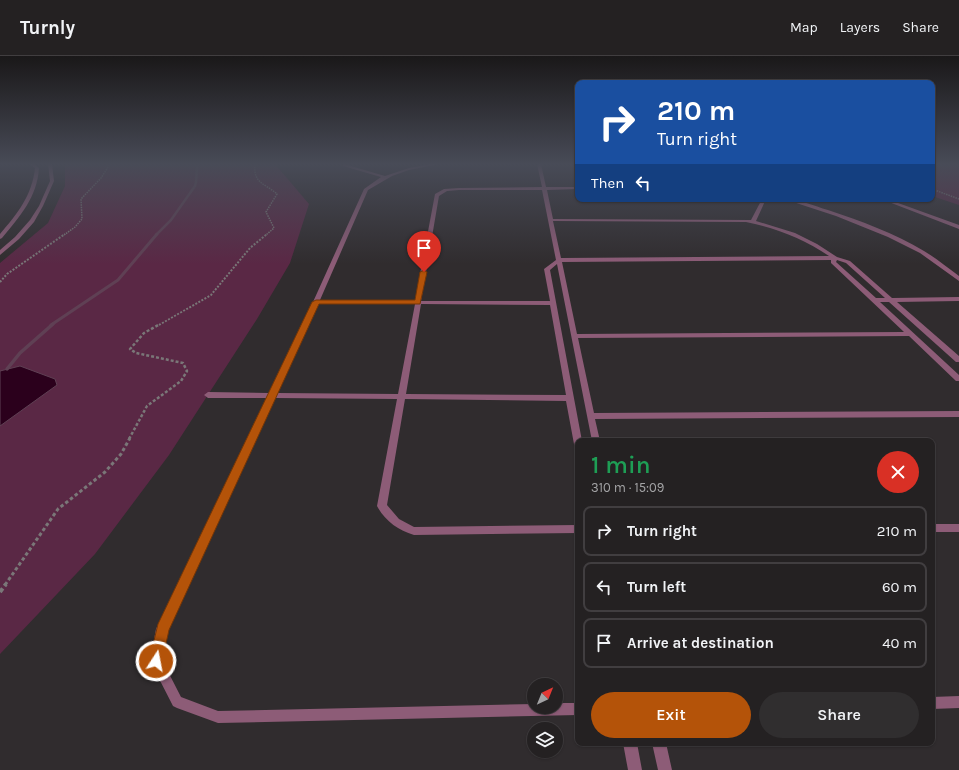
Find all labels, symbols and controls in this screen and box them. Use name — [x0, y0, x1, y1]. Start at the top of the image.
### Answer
text: Turnly — [20, 17, 75, 39]
text: Map — [790, 19, 818, 36]
text: Layers — [840, 19, 880, 36]
text: Share — [902, 19, 939, 36]
text: 210 m — [657, 94, 735, 127]
icon: right — [591, 96, 643, 148]
text: Turn right — [657, 128, 737, 150]
icon: left — [632, 172, 654, 194]
text: Then — [591, 174, 624, 192]
pin — [407, 231, 441, 272]
icon: arrive — [413, 237, 435, 259]
text: 1 min — [591, 451, 651, 479]
button: close — [877, 451, 919, 493]
text: 310 m · 15:09 — [591, 480, 664, 495]
icon: right — [593, 520, 615, 542]
text: Turn right — [627, 522, 697, 540]
text: 210 m — [877, 522, 917, 540]
icon: left — [593, 576, 615, 598]
text: Turn left — [627, 578, 686, 596]
text: 60 m — [882, 578, 917, 596]
icon: arrive — [593, 632, 615, 654]
text: Arrive at destination — [627, 634, 774, 652]
text: 40 m — [882, 634, 917, 652]
position arrow — [135, 640, 177, 682]
north arrow — [527, 678, 563, 714]
map controls — [527, 678, 563, 758]
button: Exit — [591, 692, 751, 738]
button: Share — [759, 692, 919, 738]
button: layers — [527, 722, 563, 758]

